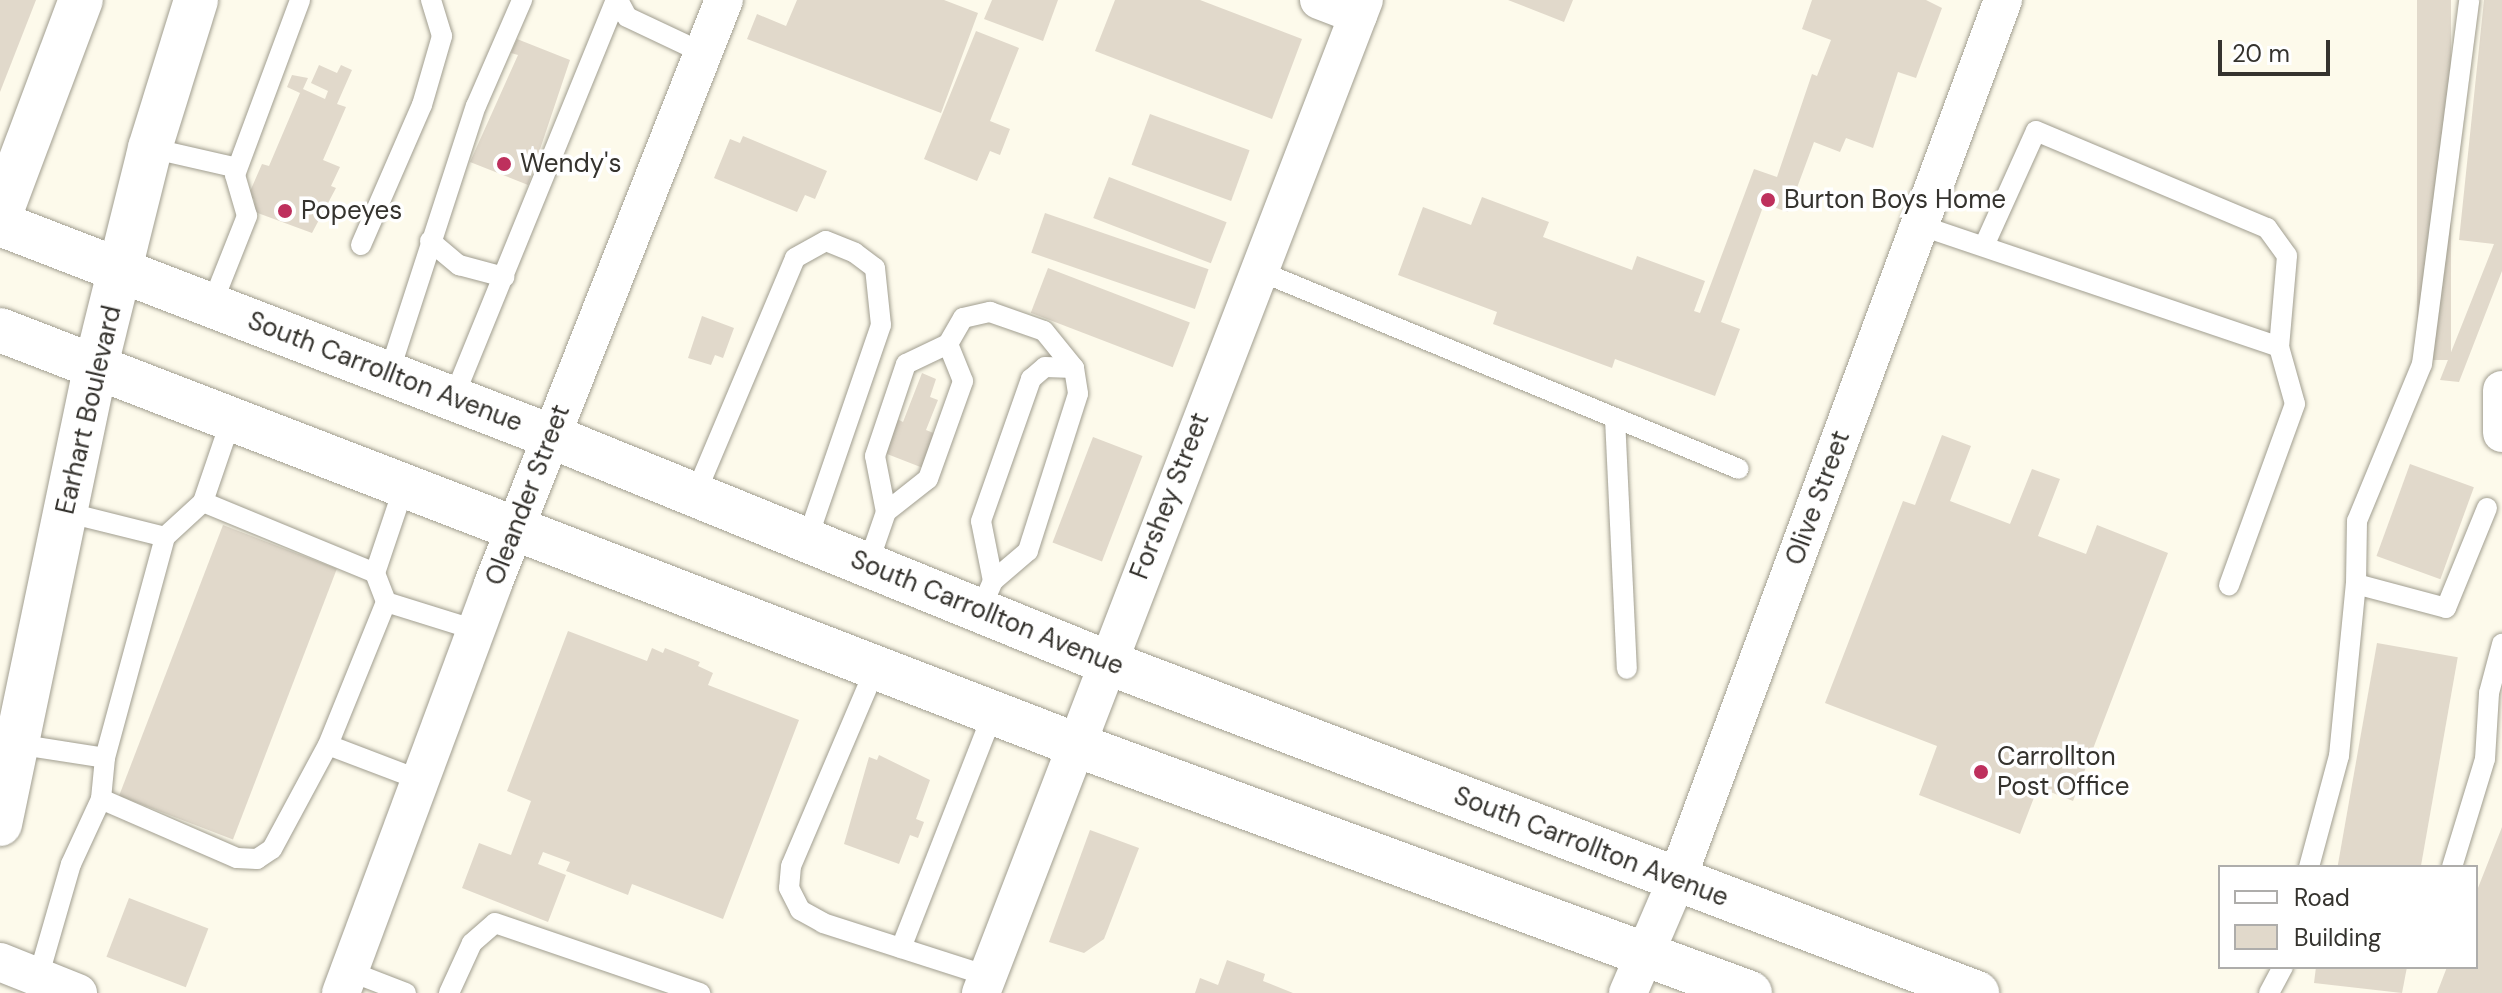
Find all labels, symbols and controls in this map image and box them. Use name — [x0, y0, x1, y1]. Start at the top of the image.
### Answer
scale bar — [2222, 24, 2334, 74]
text: 20 m — [2232, 38, 2290, 69]
place label: Wendy's — [520, 148, 621, 180]
marker: Wendy's — [495, 155, 513, 173]
place label: Burton Boys Home — [1784, 184, 2006, 216]
marker: Burton Boys Home — [1759, 191, 1777, 209]
place label: Popeyes — [301, 195, 402, 227]
marker: Popeyes — [276, 202, 294, 220]
street label: Earhart Boulevard — [50, 303, 128, 517]
street label: South Carrollton Avenue — [243, 305, 527, 439]
street label: Oleander Street — [479, 400, 577, 590]
street label: Forshey Street — [1124, 408, 1216, 584]
street label: Olive Street — [1779, 427, 1857, 569]
street label: South Carrollton Avenue — [846, 544, 1128, 682]
place label: Carrollton Post Office — [1997, 741, 2130, 802]
marker: Carrollton Post Office — [1972, 763, 1990, 781]
street label: South Carrollton Avenue — [1449, 780, 1733, 914]
legend — [2218, 865, 2478, 969]
text: Road — [2294, 882, 2350, 913]
text: Building — [2294, 922, 2381, 953]

